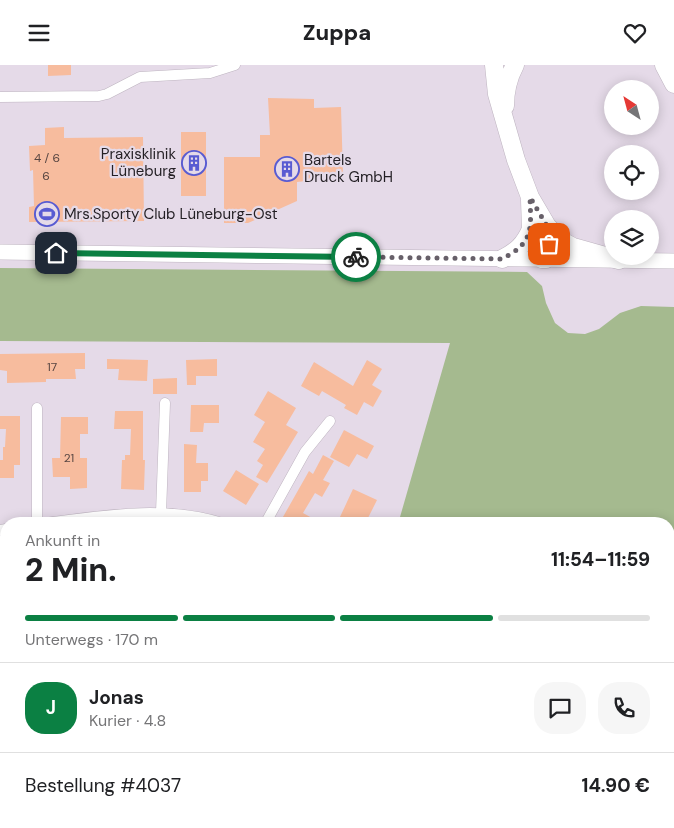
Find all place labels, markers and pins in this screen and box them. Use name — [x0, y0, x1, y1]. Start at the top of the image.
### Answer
place label: Praxisklinik Lüneburg — [101, 144, 176, 181]
building icon: Praxisklinik Lüneburg — [181, 150, 207, 176]
place label: Bartels Druck GmbH — [304, 150, 393, 187]
building icon: Bartels Druck GmbH — [274, 156, 300, 182]
sports icon: Mrs.Sporty Club Lüneburg-Ost — [34, 201, 60, 227]
place label: Mrs.Sporty Club Lüneburg-Ost — [64, 204, 278, 224]
pin — [528, 223, 570, 265]
pin — [35, 232, 77, 274]

